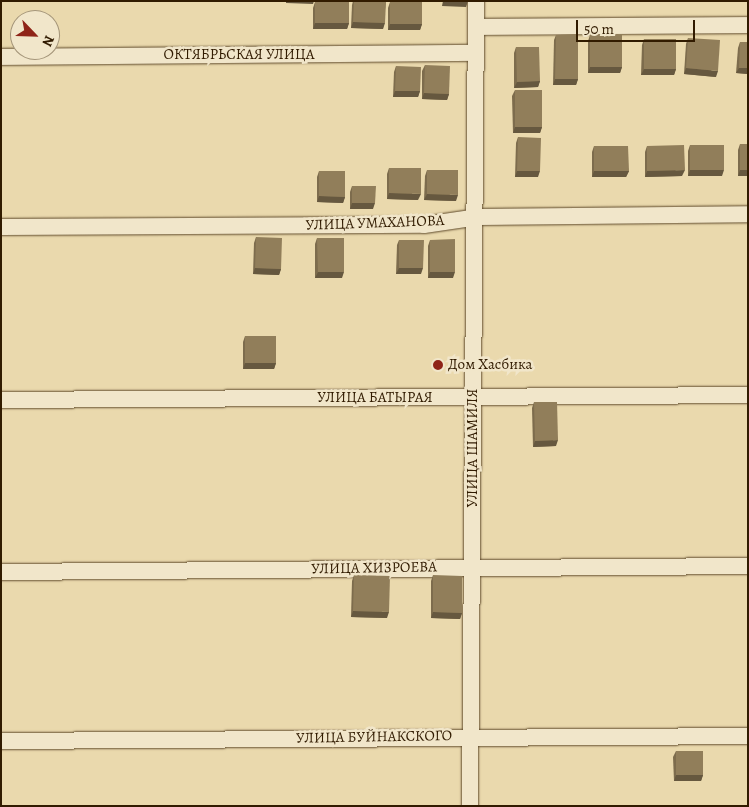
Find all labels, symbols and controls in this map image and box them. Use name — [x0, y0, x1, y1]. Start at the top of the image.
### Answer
north arrow — [10, 10, 60, 60]
scale bar — [579, 10, 698, 42]
text: 50 m — [584, 19, 614, 39]
text: N — [37, 32, 59, 49]
street label: ОКТЯБРЬСКАЯ УЛИЦА — [164, 46, 314, 64]
street label: УЛИЦА УМАХАНОВА — [305, 212, 445, 234]
place label: Дом Хасбика — [448, 356, 532, 374]
marker: Дом Хасбика — [432, 359, 444, 371]
street label: УЛИЦА ШАМИЛЯ — [464, 388, 482, 508]
street label: УЛИЦА БАТЫРАЯ — [317, 389, 433, 407]
street label: УЛИЦА ХИЗРОЕВА — [311, 558, 437, 578]
street label: УЛИЦА БУЙНАКСКОГО — [296, 727, 452, 747]

